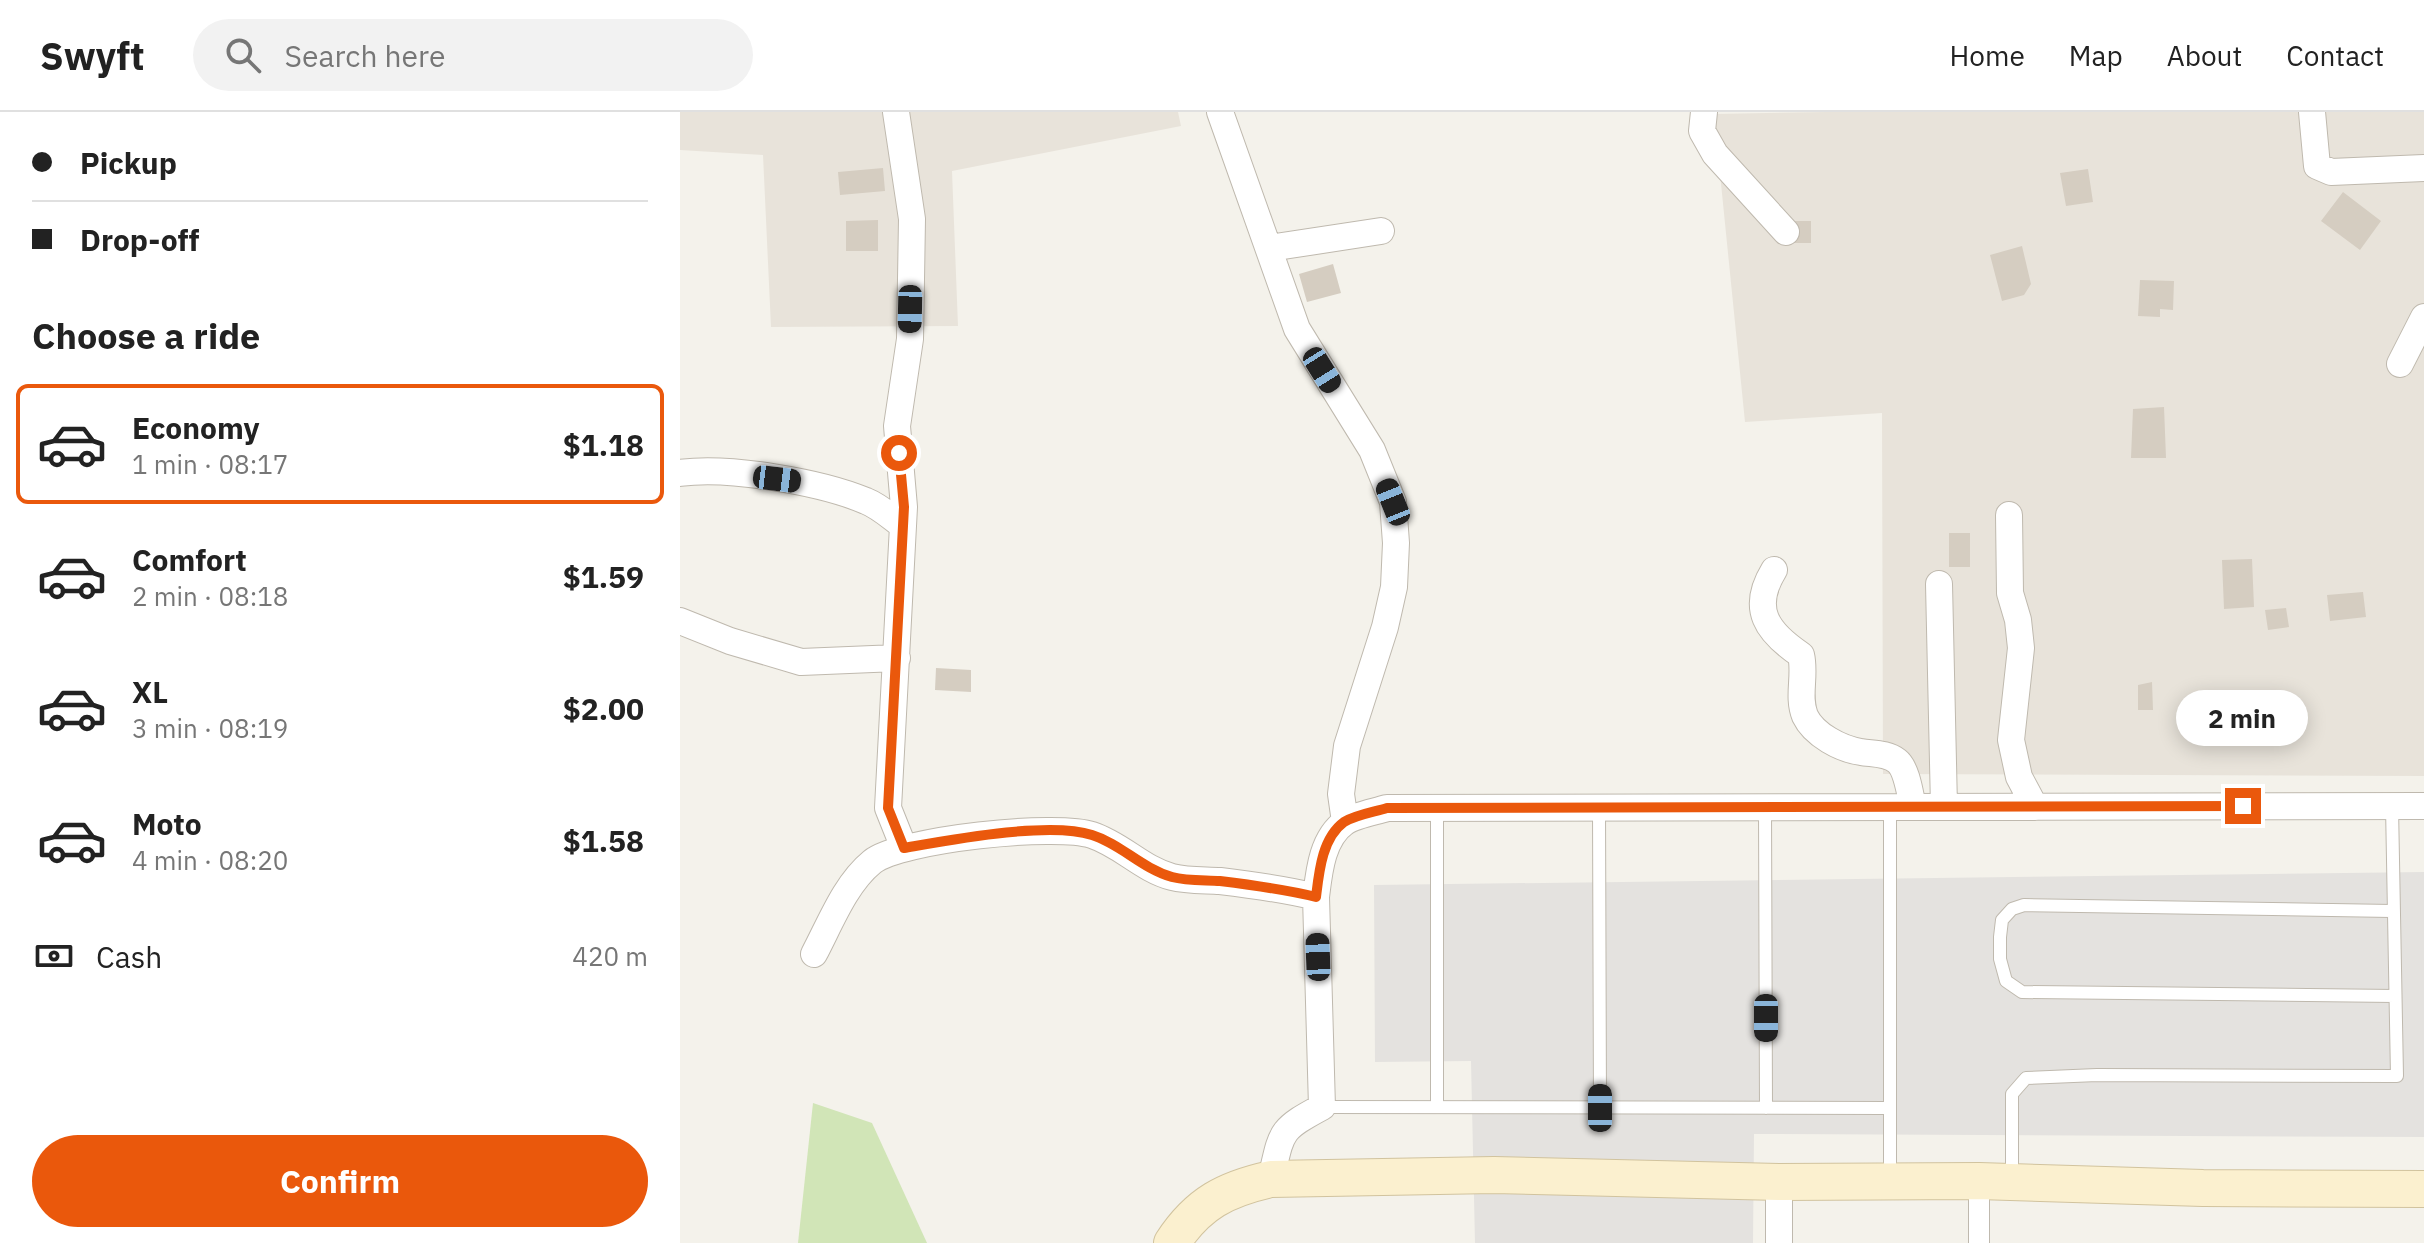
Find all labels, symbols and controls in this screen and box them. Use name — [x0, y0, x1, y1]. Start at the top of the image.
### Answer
search box — [193, 19, 753, 91]
text: Swyft — [40, 31, 145, 80]
icon: search — [221, 33, 265, 77]
text: Search here — [285, 36, 445, 75]
text: Home — [1949, 37, 2025, 74]
text: Map — [2069, 37, 2123, 74]
text: About — [2167, 37, 2242, 74]
text: Contact — [2286, 37, 2384, 74]
text: Pickup — [80, 143, 177, 182]
text: Drop-off — [80, 220, 199, 259]
car — [898, 285, 922, 333]
text: Choose a ride — [32, 312, 260, 359]
car — [1299, 343, 1345, 397]
icon: car — [36, 408, 108, 480]
text: Economy — [132, 408, 260, 447]
text: $1.18 — [563, 425, 644, 464]
route start — [881, 435, 917, 471]
text: 1 min · 08:17 — [132, 447, 288, 481]
car — [752, 464, 802, 494]
car — [1373, 475, 1413, 529]
icon: car — [36, 540, 108, 612]
text: Comfort — [132, 540, 247, 579]
text: $1.59 — [563, 557, 644, 596]
text: 2 min · 08:18 — [132, 579, 288, 613]
icon: car — [36, 672, 108, 744]
text: XL — [132, 672, 168, 711]
text: $2.00 — [563, 689, 644, 728]
callout: 2 min — [2177, 690, 2309, 746]
text: 2 min — [2208, 701, 2276, 735]
text: 3 min · 08:19 — [132, 711, 288, 745]
route end — [2225, 788, 2261, 824]
icon: car — [36, 804, 108, 876]
text: Moto — [132, 804, 202, 843]
text: $1.58 — [563, 821, 644, 860]
text: 4 min · 08:20 — [132, 843, 288, 877]
car — [1305, 933, 1331, 981]
icon: cash — [32, 934, 76, 978]
text: Cash — [96, 937, 162, 976]
text: 420 m — [572, 939, 648, 973]
car — [1754, 994, 1778, 1042]
car — [1588, 1084, 1612, 1132]
button: Confirm — [32, 1135, 648, 1227]

